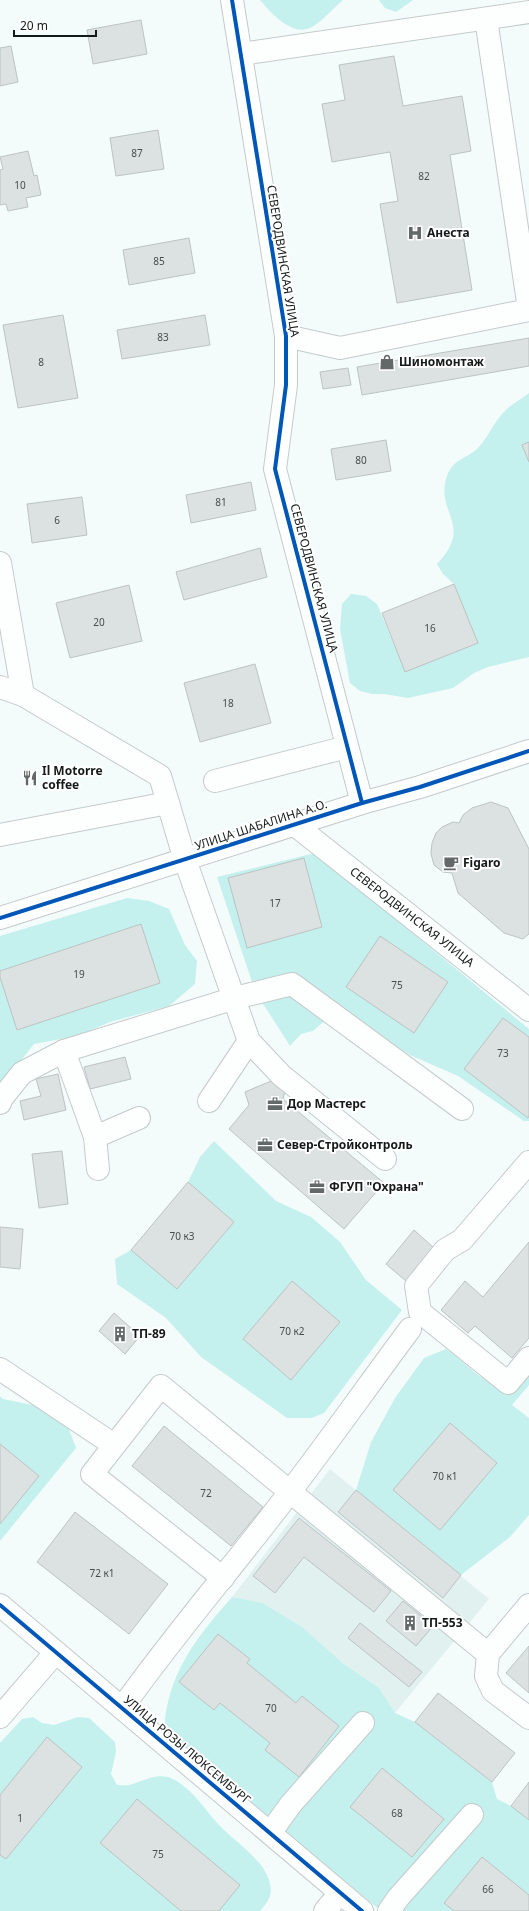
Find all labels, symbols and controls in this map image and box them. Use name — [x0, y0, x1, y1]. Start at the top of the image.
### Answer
scale bar — [14, 12, 96, 38]
text: 20 m — [20, 17, 48, 34]
house number: 87 — [131, 146, 143, 160]
house number: 82 — [418, 169, 430, 183]
house number: 10 — [14, 178, 26, 192]
street label: СЕВЕРОДВИНСКАЯ УЛИЦА — [263, 184, 304, 338]
hospital icon: Анеста — [406, 224, 424, 242]
place label: Анеста — [427, 224, 470, 241]
house number: 85 — [153, 254, 165, 268]
house number: 83 — [157, 330, 169, 344]
shop icon: Шиномонтаж — [378, 353, 396, 371]
place label: Шиномонтаж — [399, 353, 485, 370]
house number: 8 — [38, 355, 44, 369]
house number: 80 — [355, 453, 367, 467]
house number: 81 — [215, 495, 227, 509]
street label: СЕВЕРОДВИНСКАЯ УЛИЦА — [286, 502, 343, 655]
house number: 6 — [54, 513, 60, 527]
house number: 20 — [93, 615, 105, 629]
house number: 16 — [424, 621, 436, 635]
house number: 18 — [222, 696, 234, 710]
place label: Il Motorre coffee — [42, 762, 103, 793]
restaurant icon: Il Motorre coffee — [21, 769, 39, 787]
street label: УЛИЦА ШАБАЛИНА А.О. — [192, 795, 329, 854]
cafe icon: Figaro — [442, 854, 460, 872]
place label: Figaro — [463, 854, 501, 871]
street label: СЕВЕРОДВИНСКАЯ УЛИЦА — [347, 863, 478, 971]
house number: 17 — [269, 896, 281, 910]
house number: 19 — [73, 967, 85, 981]
house number: 75 — [391, 978, 403, 992]
house number: 73 — [497, 1046, 509, 1060]
office icon: Дор Мастерс — [266, 1095, 284, 1113]
place label: Дор Мастерс — [287, 1095, 366, 1112]
office icon: Север-Стройконтроль — [256, 1136, 274, 1154]
place label: Север-Стройконтроль — [277, 1136, 413, 1153]
office icon: ФГУП "Охрана" — [308, 1178, 326, 1196]
place label: ФГУП "Охрана" — [329, 1178, 424, 1195]
house number: 70 к3 — [169, 1229, 195, 1243]
house number: 70 к2 — [279, 1324, 305, 1338]
building icon: ТП-89 — [111, 1325, 129, 1343]
place label: ТП-89 — [132, 1325, 166, 1342]
house number: 70 к1 — [432, 1469, 458, 1483]
house number: 72 — [200, 1486, 212, 1500]
house number: 72 к1 — [89, 1566, 115, 1580]
building icon: ТП-553 — [401, 1614, 419, 1632]
place label: ТП-553 — [422, 1614, 463, 1631]
street label: УЛИЦА РОЗЫ ЛЮКСЕМБУРГ — [120, 1691, 254, 1808]
house number: 70 — [265, 1701, 277, 1715]
house number: 68 — [391, 1806, 403, 1820]
house number: 1 — [17, 1811, 23, 1825]
house number: 75 — [152, 1847, 164, 1861]
house number: 66 — [482, 1882, 494, 1896]

